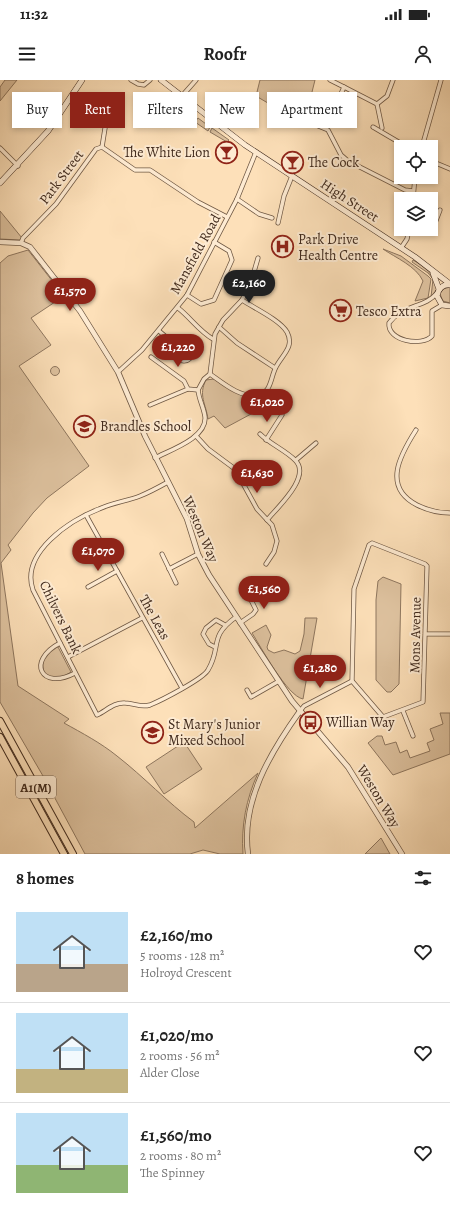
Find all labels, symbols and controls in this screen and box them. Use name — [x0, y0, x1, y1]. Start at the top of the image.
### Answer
text: 11:32 — [20, 4, 48, 24]
text: Roofr — [203, 42, 247, 66]
icon: menu — [16, 43, 38, 65]
icon: person — [412, 43, 434, 65]
chip: Buy — [12, 92, 62, 128]
chip: Rent — [70, 92, 125, 128]
chip: Filters — [133, 92, 197, 128]
chip: New — [205, 92, 259, 128]
chip: Apartment — [267, 92, 357, 128]
bar icon: The White Lion — [213, 139, 239, 165]
map controls — [394, 140, 438, 236]
button: locate — [394, 140, 438, 184]
place label: The White Lion — [123, 143, 210, 162]
street label: Park Street — [35, 146, 88, 208]
bar icon: The Cock — [280, 149, 306, 175]
place label: The Cock — [308, 153, 359, 172]
street label: High Street — [317, 174, 383, 227]
button: layers — [394, 192, 438, 236]
street label: Mansfield Road — [166, 210, 226, 298]
place label: Park Drive Health Centre — [298, 230, 378, 265]
hospital icon: Park Drive Health Centre — [270, 234, 296, 260]
pin: £2,160 — [216, 270, 282, 304]
text: £2,160 — [232, 274, 266, 291]
pin: £1,570 — [37, 278, 103, 312]
text: £1,570 — [54, 282, 86, 299]
supermarket icon: Tesco Extra — [328, 298, 354, 324]
place label: Tesco Extra — [356, 302, 422, 321]
pin: £1,220 — [145, 334, 211, 368]
text: £1,220 — [161, 338, 195, 355]
pin: £1,020 — [234, 389, 300, 423]
text: £1,020 — [250, 393, 284, 410]
school or university icon: Brandles School — [72, 413, 98, 439]
place label: Brandles School — [100, 417, 192, 436]
pin: £1,630 — [224, 460, 290, 494]
text: £1,630 — [240, 464, 274, 481]
street label: Weston Way — [178, 492, 223, 566]
pin: £1,070 — [65, 538, 131, 572]
text: £1,070 — [81, 542, 115, 559]
pin: £1,560 — [231, 576, 297, 610]
street label: Chilvers Bank — [35, 577, 86, 657]
text: £1,560 — [247, 580, 281, 597]
street label: The Leas — [135, 591, 175, 643]
street label: Mons Avenue — [405, 597, 426, 673]
pin: £1,280 — [287, 655, 353, 689]
text: £1,280 — [303, 659, 337, 676]
bus stop icon: Willian Way — [298, 709, 324, 735]
place label: Willian Way — [325, 713, 395, 732]
place label: St Mary's Junior Mixed School — [168, 715, 261, 750]
school or university icon: St Mary's Junior Mixed School — [139, 719, 165, 745]
street label: Weston Way — [352, 760, 405, 832]
road number: A1(M) — [16, 776, 56, 798]
text: 8 homes — [16, 867, 74, 890]
icon: filters — [412, 867, 434, 889]
text: £2,160/mo — [140, 924, 213, 947]
icon: home — [48, 928, 96, 976]
icon: heart — [412, 941, 434, 963]
text: 5 rooms · 128 m² — [140, 947, 224, 964]
text: Holroyd Crescent — [140, 964, 232, 981]
text: £1,020/mo — [140, 1024, 213, 1047]
icon: home — [48, 1029, 96, 1077]
icon: heart — [412, 1042, 434, 1064]
text: 2 rooms · 56 m² — [140, 1047, 220, 1064]
text: Alder Close — [140, 1064, 200, 1081]
text: £1,560/mo — [140, 1124, 212, 1147]
icon: home — [48, 1129, 96, 1177]
icon: heart — [412, 1142, 434, 1164]
text: 2 rooms · 80 m² — [140, 1147, 221, 1164]
text: The Spinney — [140, 1164, 205, 1181]

